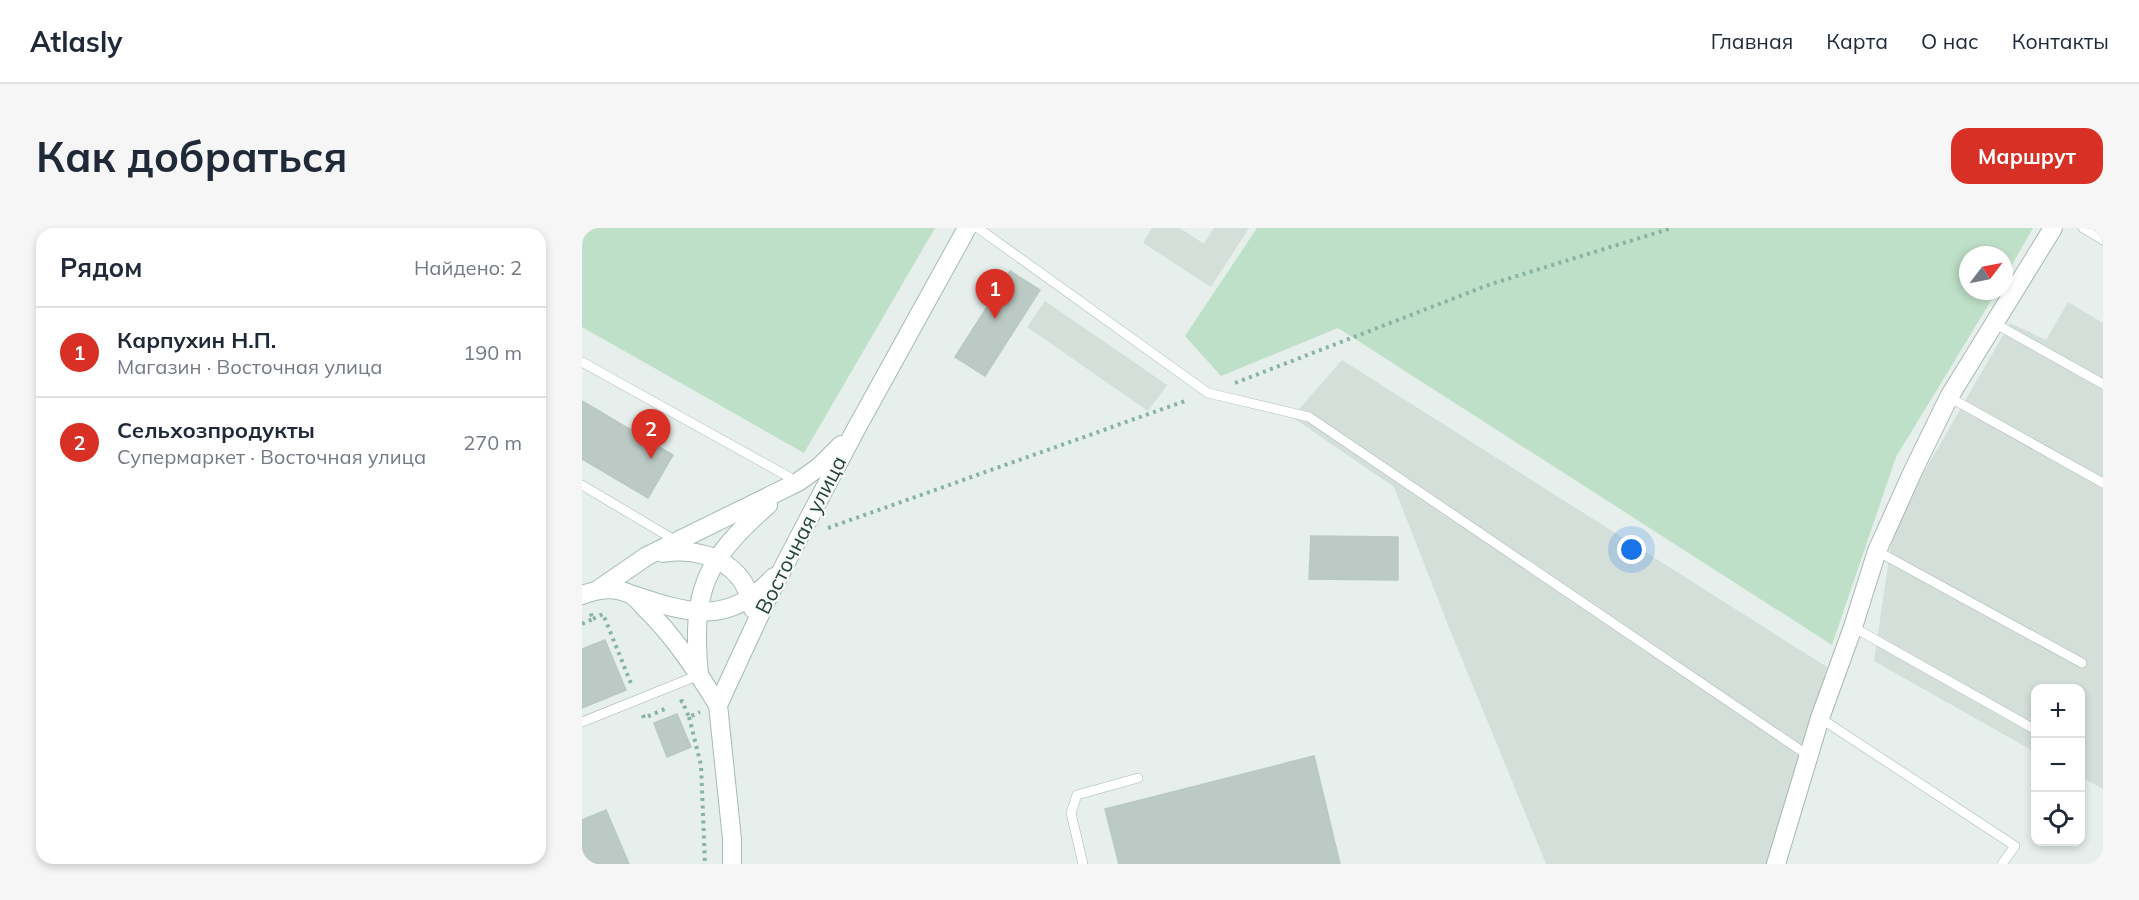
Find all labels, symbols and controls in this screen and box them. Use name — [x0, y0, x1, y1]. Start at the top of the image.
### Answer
text: Atlasly — [30, 24, 122, 59]
text: Главная — [1711, 28, 1793, 54]
text: Карта — [1826, 28, 1888, 54]
text: О нас — [1921, 28, 1979, 54]
text: Контакты — [2012, 28, 2109, 54]
button: Маршрут — [1951, 128, 2103, 184]
text: Как добраться — [36, 130, 348, 183]
north arrow — [1959, 246, 2013, 300]
text: Рядом — [60, 251, 143, 284]
text: Найдено: 2 — [414, 255, 522, 280]
pin: 1 — [976, 270, 1014, 319]
text: Карпухин Н.П. — [117, 326, 276, 354]
text: 1 — [74, 340, 86, 365]
text: 190 m — [463, 340, 522, 365]
text: Магазин · Восточная улица — [117, 354, 382, 379]
pin: 2 — [632, 410, 670, 459]
text: Сельхозпродукты — [117, 416, 315, 444]
text: 2 — [74, 430, 86, 455]
text: 270 m — [463, 430, 522, 455]
text: Супермаркет · Восточная улица — [117, 444, 426, 469]
street label: Восточная улица — [749, 451, 851, 618]
your location — [1617, 535, 1646, 564]
map controls — [2031, 684, 2085, 846]
button: + — [2031, 684, 2085, 738]
button: − — [2031, 738, 2085, 792]
button: locate — [2031, 792, 2085, 846]

